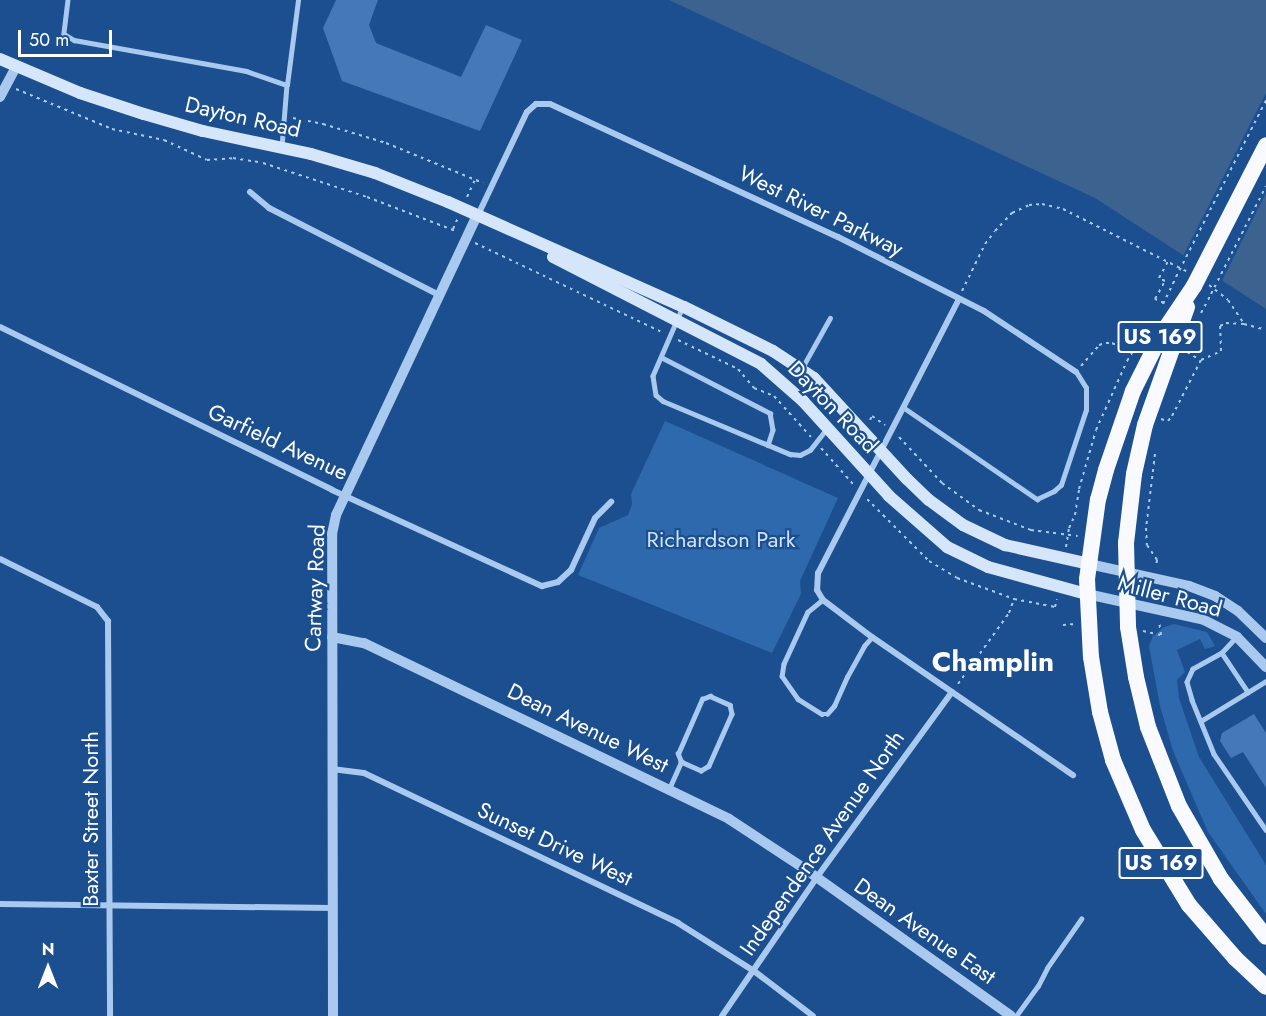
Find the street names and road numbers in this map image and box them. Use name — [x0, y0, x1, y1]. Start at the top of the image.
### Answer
street label: Dayton Road — [183, 91, 303, 143]
street label: West River Parkway — [734, 160, 908, 262]
road number: US 169 — [1116, 319, 1204, 355]
street label: Dayton Road — [783, 355, 883, 459]
street label: Garfield Avenue — [204, 398, 352, 486]
street label: Cartway Road — [300, 524, 330, 652]
street label: Miller Road — [1115, 569, 1225, 623]
street label: Dean Avenue West — [503, 678, 673, 778]
street label: Independence Avenue North — [734, 725, 910, 961]
street label: Baxter Street North — [78, 731, 104, 907]
street label: Sunset Drive West — [473, 796, 637, 892]
road number: US 169 — [1118, 845, 1204, 881]
street label: Dean Avenue East — [849, 872, 1001, 990]

